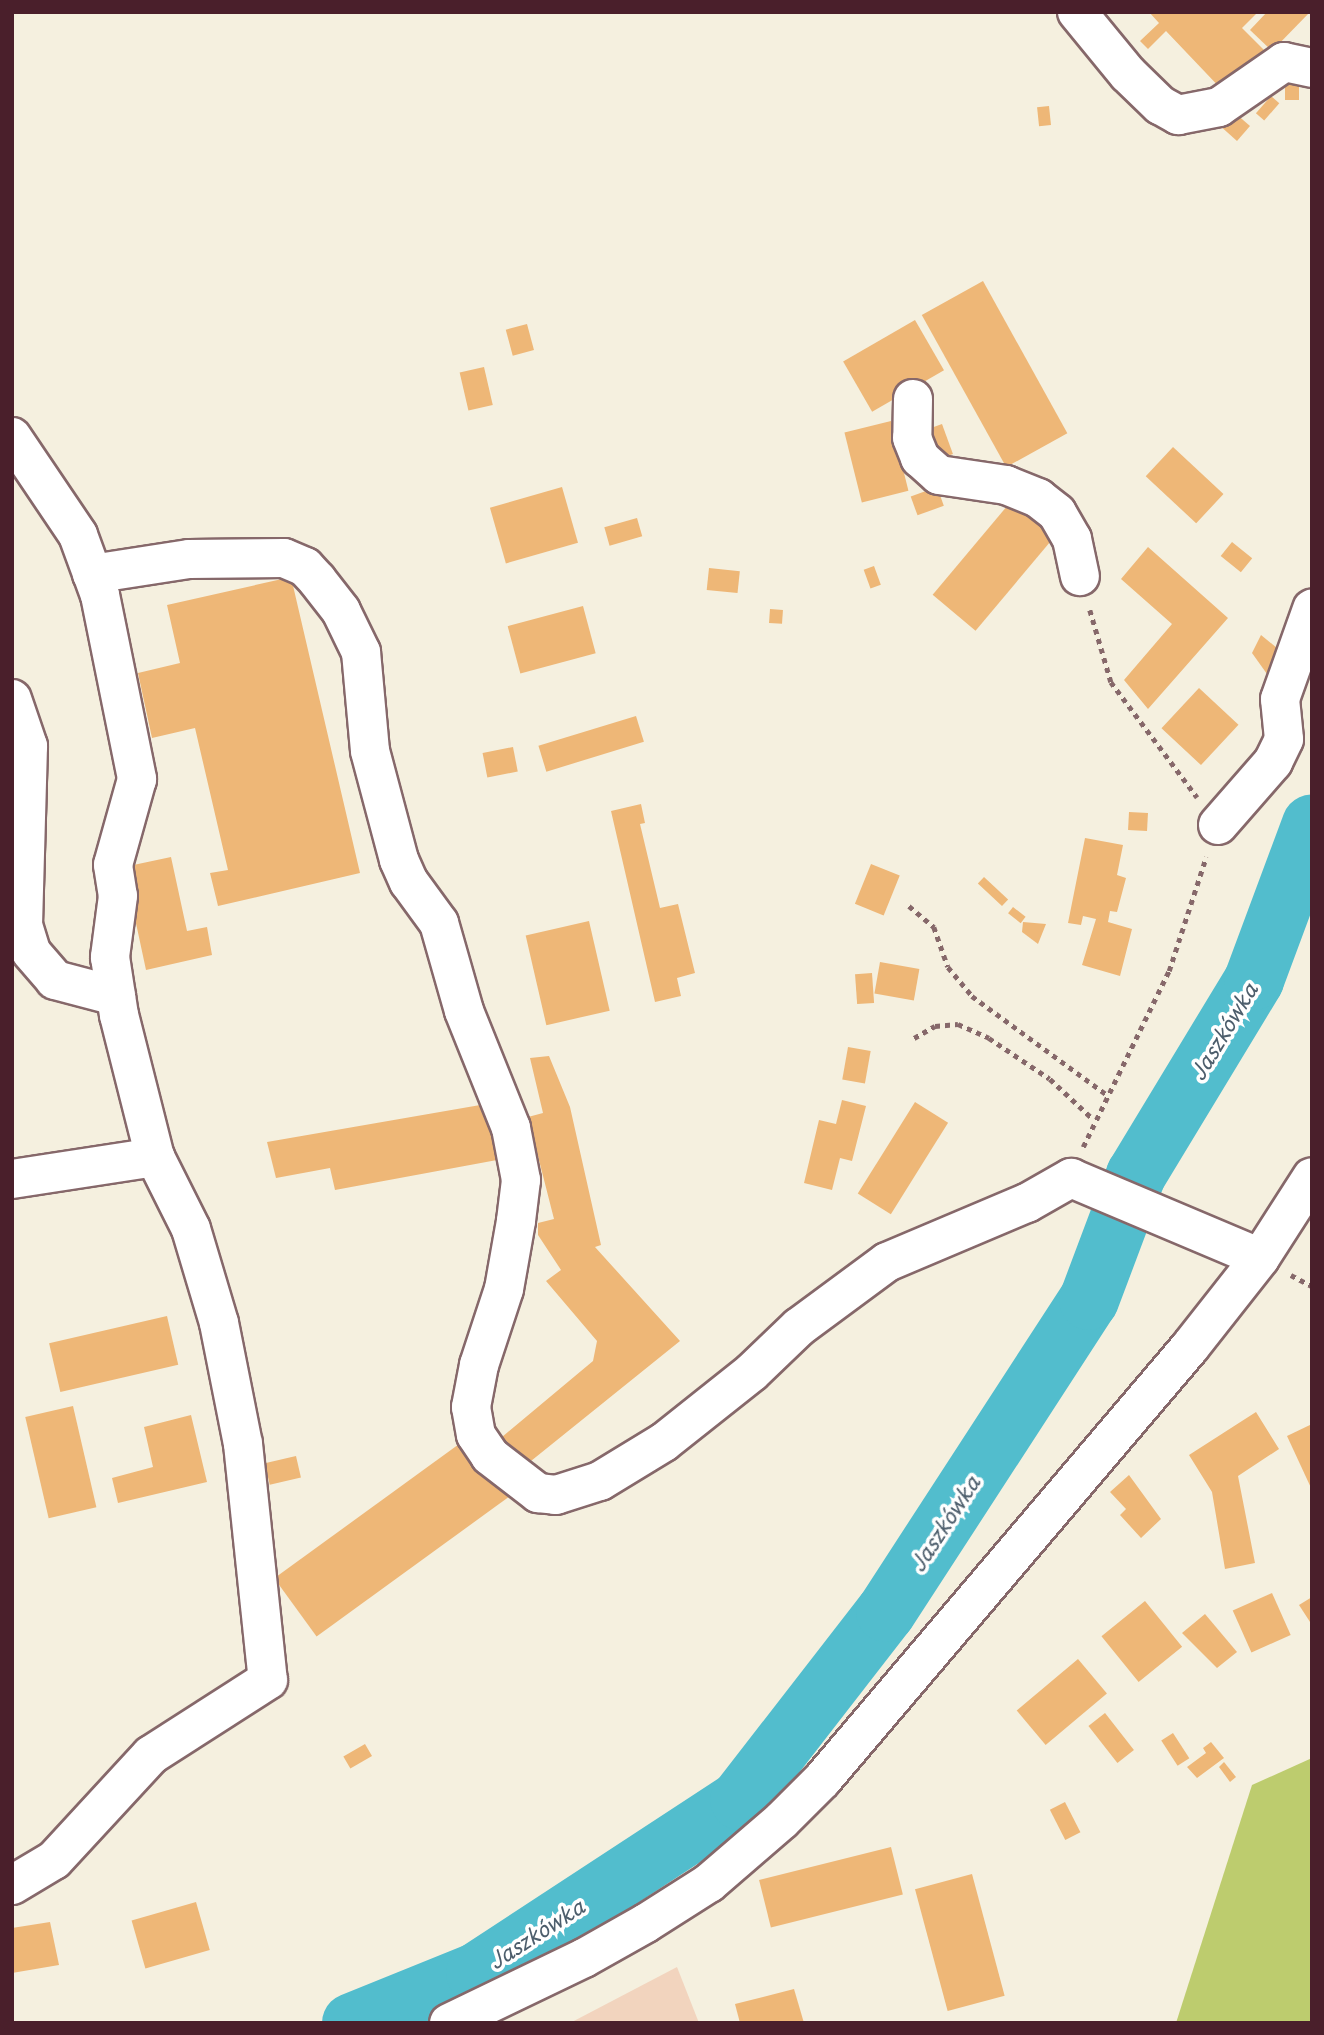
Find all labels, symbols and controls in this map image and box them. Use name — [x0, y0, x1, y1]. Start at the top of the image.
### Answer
water label: Jaszkówka — [1184, 978, 1262, 1084]
water label: Jaszkówka — [904, 1470, 984, 1576]
water label: Jaszkówka — [483, 1893, 589, 1973]

